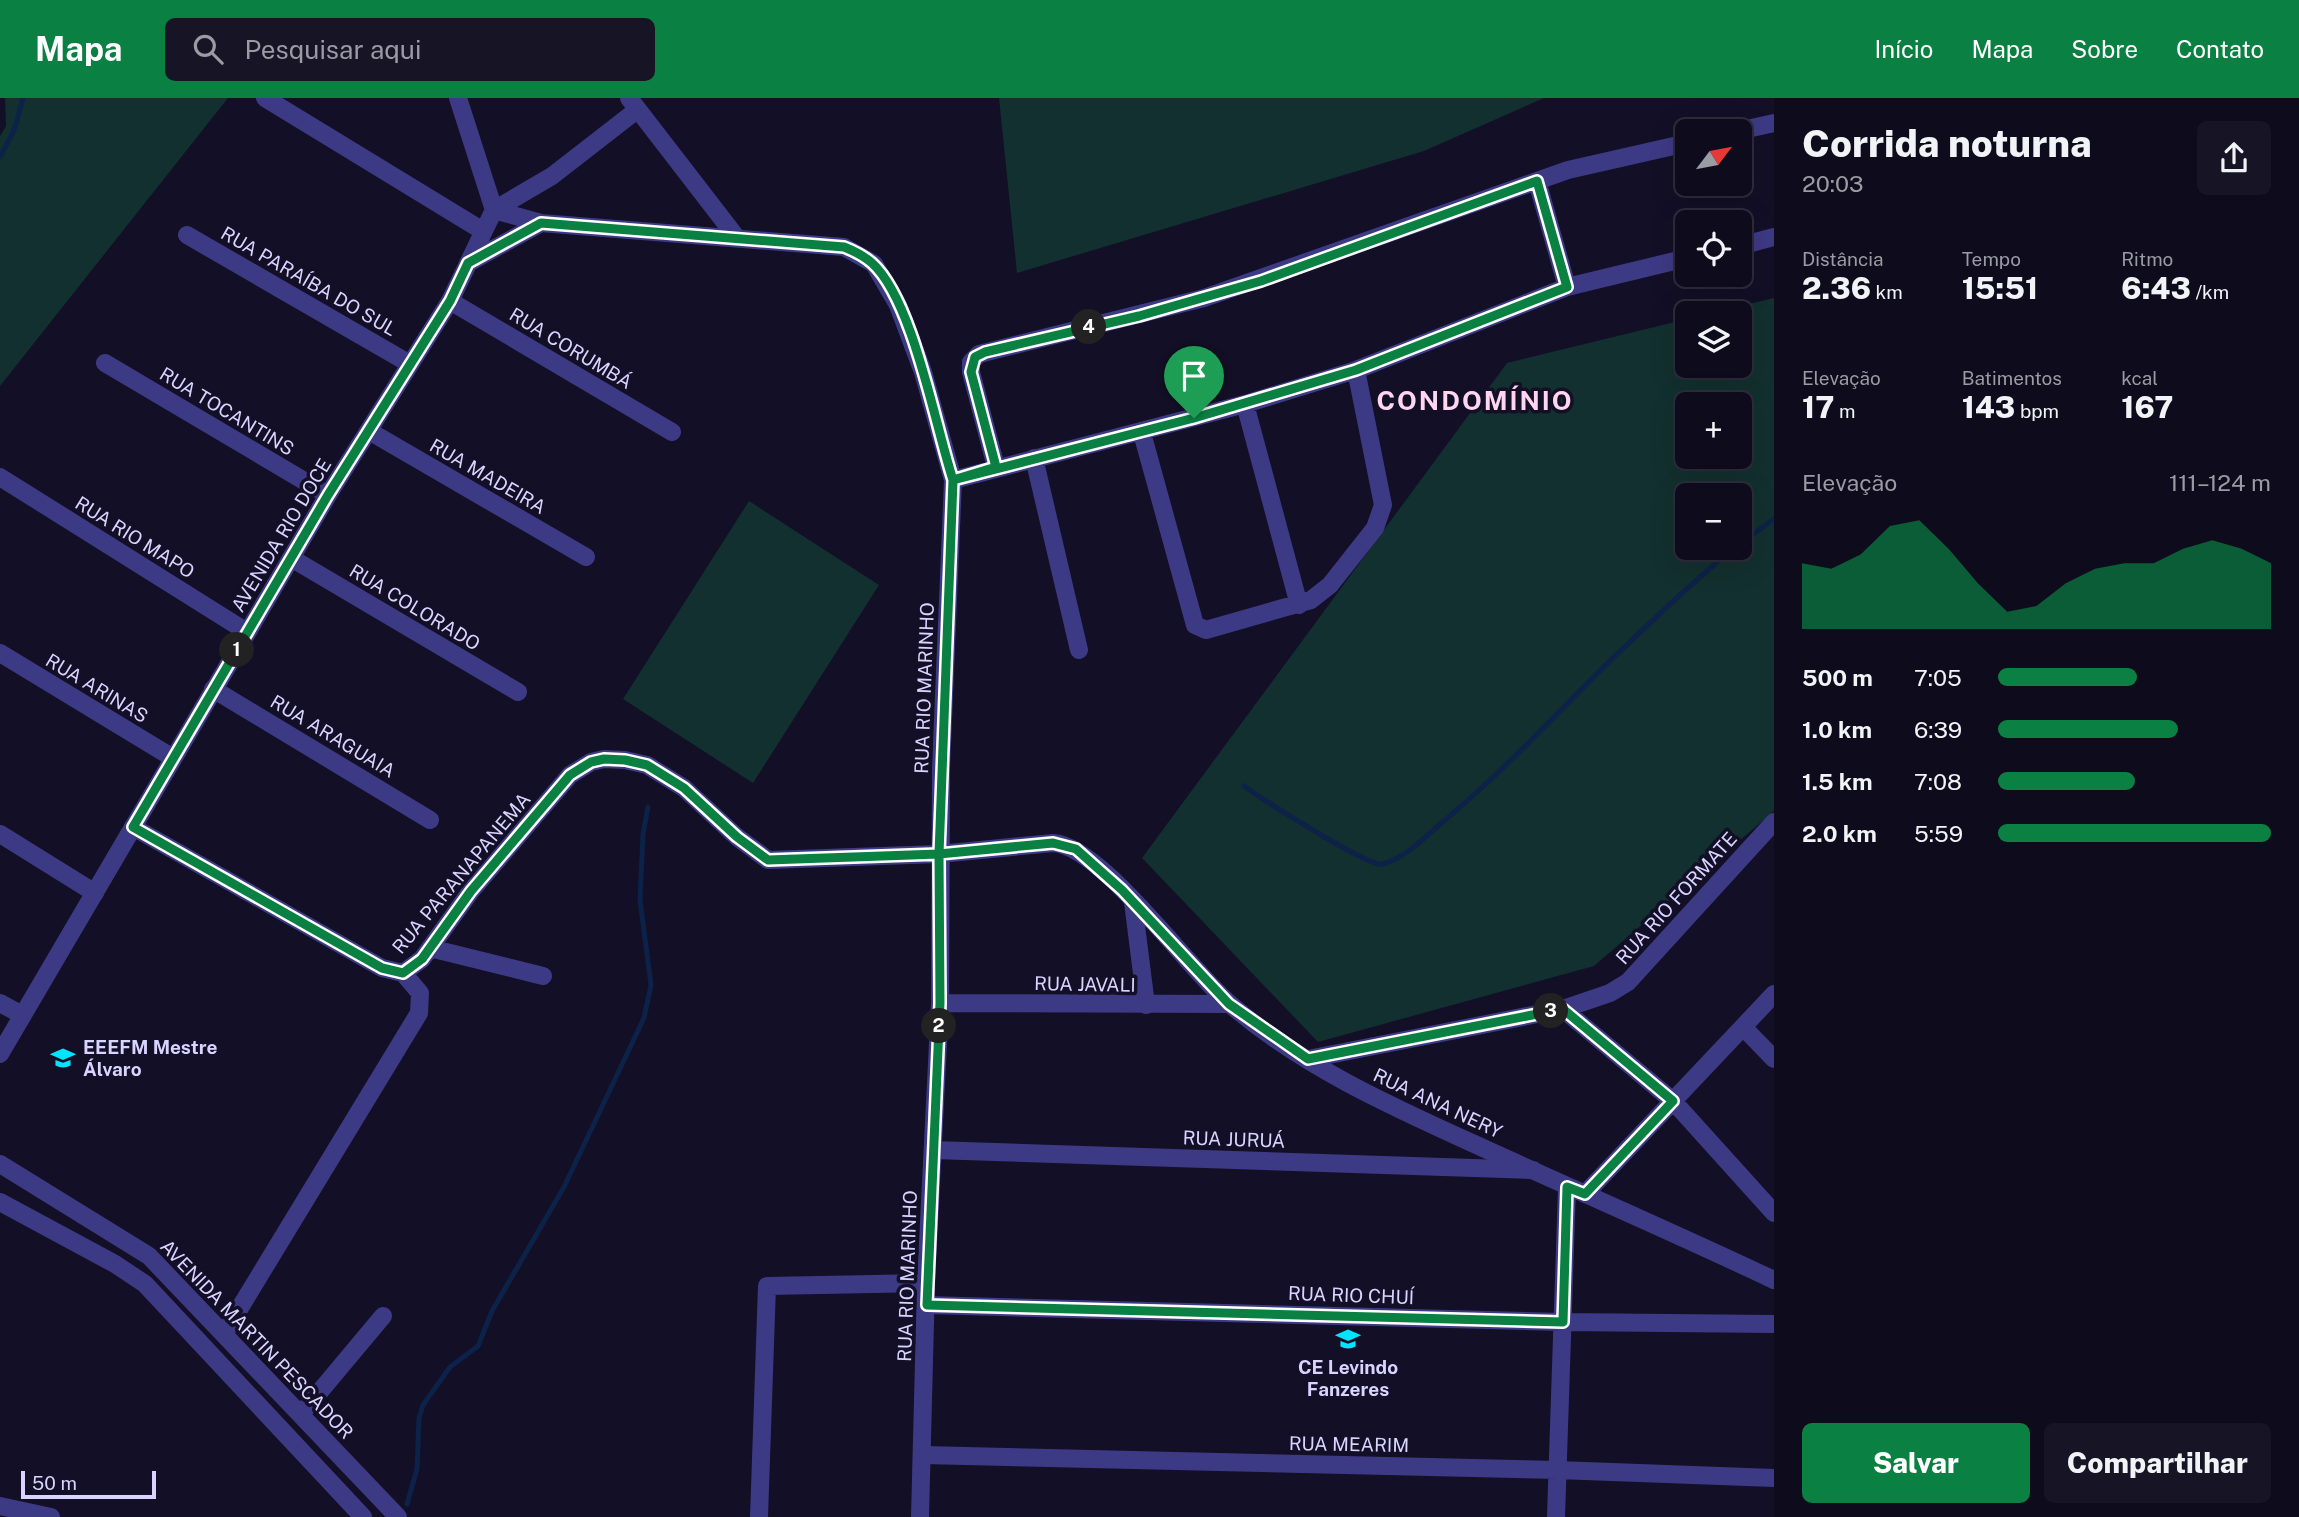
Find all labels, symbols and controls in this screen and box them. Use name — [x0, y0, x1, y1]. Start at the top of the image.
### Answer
search box — [165, 18, 655, 81]
text: Mapa — [35, 30, 123, 68]
icon: search — [189, 30, 227, 68]
text: Pesquisar aqui — [245, 34, 421, 65]
text: Início — [1875, 35, 1933, 63]
text: Mapa — [1971, 35, 2033, 63]
text: Sobre — [2071, 35, 2138, 63]
text: Contato — [2176, 35, 2264, 63]
north arrow — [1675, 119, 1752, 196]
map controls — [1675, 119, 1752, 560]
text: Corrida noturna — [1802, 121, 2092, 166]
button: share — [2197, 121, 2271, 195]
text: 20:03 — [1802, 170, 1863, 197]
button: locate — [1675, 210, 1752, 287]
street label: RUA PARAÍBA DO SUL — [217, 222, 401, 340]
text: Distância — [1802, 248, 1884, 270]
text: Tempo — [1962, 248, 2021, 270]
text: Ritmo — [2121, 248, 2173, 270]
text: 2.36 — [1802, 270, 1871, 306]
text: 15:51 — [1962, 270, 2038, 306]
text: 6:43 — [2121, 270, 2191, 306]
text: km — [1871, 281, 1903, 303]
text: /km — [2191, 281, 2229, 303]
button: layers — [1675, 301, 1752, 378]
street label: RUA CORUMBÁ — [506, 303, 636, 393]
pin: 4 — [1072, 310, 1106, 344]
text: 4 — [1082, 315, 1095, 337]
pin — [1164, 346, 1224, 418]
icon: arrive — [1175, 357, 1213, 395]
street label: RUA TOCANTINS — [156, 362, 298, 460]
text: Elevação — [1802, 367, 1881, 389]
text: Batimentos — [1962, 367, 2062, 389]
text: kcal — [2121, 367, 2158, 389]
district label: CONDOMÍNIO — [1376, 385, 1574, 416]
text: 17 — [1802, 389, 1834, 425]
text: 143 — [1962, 389, 2015, 425]
text: 167 — [2121, 389, 2173, 425]
button: + — [1675, 392, 1752, 469]
text: m — [1834, 400, 1855, 422]
text: bpm — [2015, 400, 2059, 422]
street label: RUA MADEIRA — [426, 434, 550, 518]
street label: AVENIDA RIO DOCE — [226, 454, 336, 616]
text: Elevação — [1802, 469, 1897, 496]
text: 111–124 m — [2169, 469, 2271, 496]
button: − — [1675, 483, 1752, 560]
street label: RUA RIO MAPO — [71, 492, 199, 582]
street label: RUA COLORADO — [346, 559, 484, 655]
street label: RUA RIO MARINHO — [910, 602, 938, 774]
pin: 1 — [219, 632, 254, 668]
text: 1 — [232, 638, 241, 660]
street label: RUA ARINAS — [42, 649, 152, 727]
text: 500 m — [1802, 664, 1873, 691]
text: 7:05 — [1914, 664, 1962, 691]
street label: RUA ARAGUAIA — [267, 690, 399, 782]
text: 1.0 km — [1802, 716, 1872, 743]
text: 6:39 — [1914, 716, 1962, 743]
text: 1.5 km — [1802, 768, 1873, 795]
text: 7:08 — [1914, 768, 1962, 795]
street label: RUA PARANAPANEMA — [387, 788, 535, 958]
text: 2.0 km — [1802, 820, 1877, 847]
text: 5:59 — [1914, 820, 1963, 847]
street label: RUA RIO FORMATE — [1611, 828, 1741, 968]
street label: RUA JAVALI — [1034, 972, 1136, 996]
pin: 3 — [1534, 993, 1568, 1028]
text: 3 — [1544, 999, 1557, 1021]
pin: 2 — [922, 1009, 956, 1044]
text: 2 — [932, 1014, 945, 1036]
place label: EEEFM Mestre Álvaro — [83, 1036, 217, 1080]
school or university icon: EEEFM Mestre Álvaro — [49, 1044, 77, 1072]
street label: RUA ANA NERY — [1370, 1064, 1506, 1143]
street label: RUA JURUÁ — [1182, 1126, 1286, 1152]
street label: RUA RIO MARINHO — [893, 1190, 921, 1362]
street label: AVENIDA MARTIN PESCADOR — [156, 1235, 358, 1443]
street label: RUA RIO CHUÍ — [1288, 1282, 1415, 1308]
school or university icon: CE Levindo Fanzeres — [1334, 1325, 1362, 1353]
place label: CE Levindo Fanzeres — [1298, 1356, 1398, 1400]
button: Salvar — [1802, 1423, 2030, 1503]
button: Compartilhar — [2044, 1423, 2271, 1503]
street label: RUA MEARIM — [1289, 1432, 1409, 1456]
scale bar — [21, 1468, 156, 1500]
text: 50 m — [32, 1472, 77, 1494]

